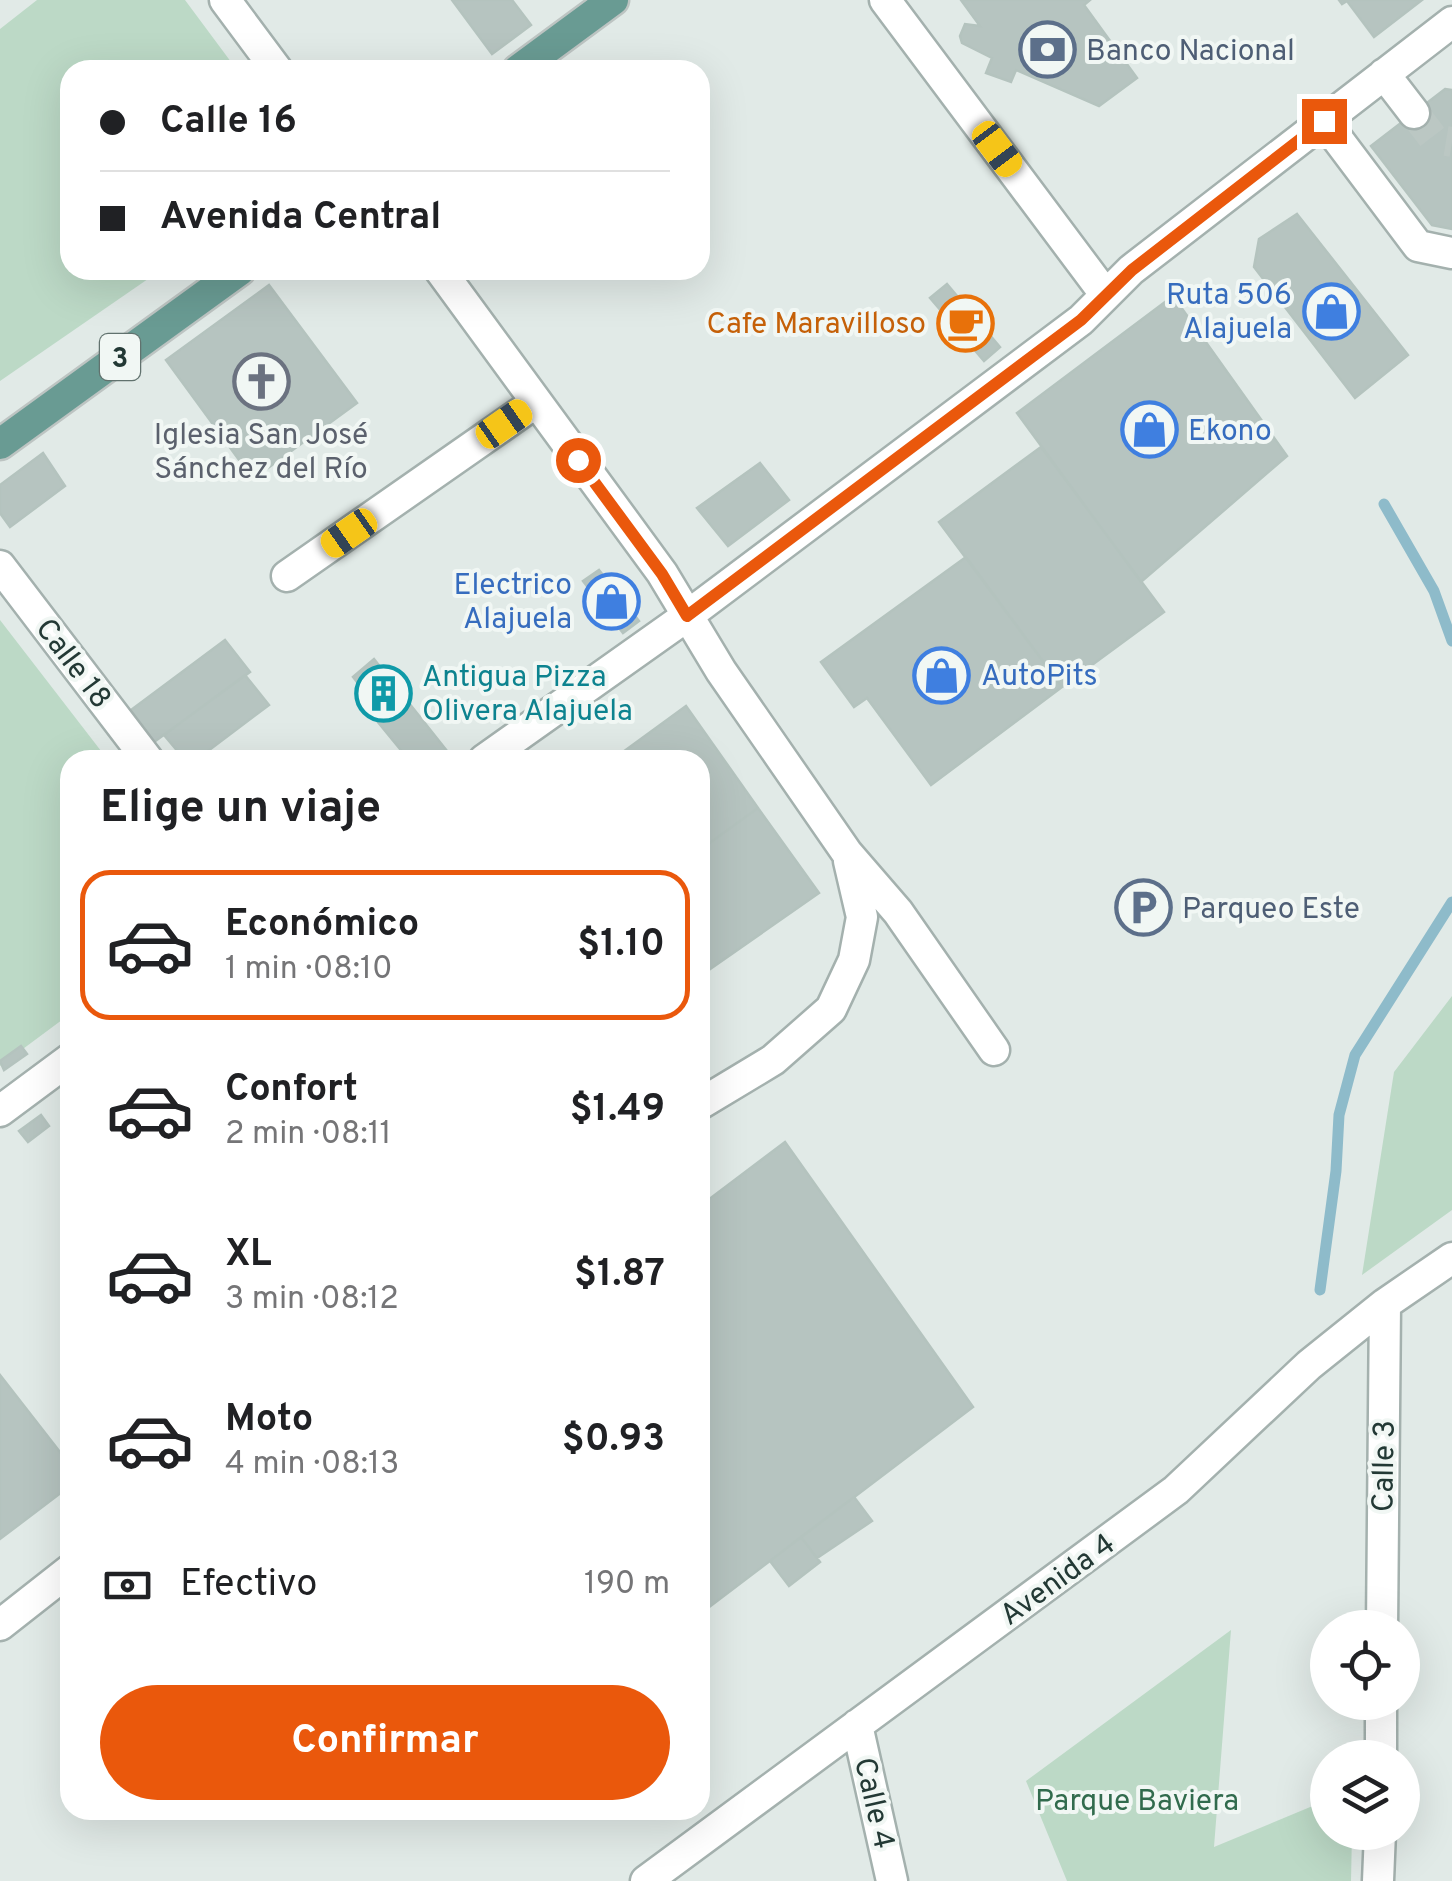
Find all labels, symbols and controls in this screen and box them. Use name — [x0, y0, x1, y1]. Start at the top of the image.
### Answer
bank icon: Banco Nacional — [1017, 20, 1077, 80]
place label: Banco Nacional — [1086, 34, 1295, 71]
text: Calle 16 — [160, 98, 297, 147]
route end — [1302, 99, 1347, 144]
car — [967, 116, 1027, 182]
text: Avenida Central — [160, 194, 441, 243]
place label: Ruta 506 Alajuela — [1166, 278, 1292, 349]
shop icon: Ruta 506 Alajuela — [1301, 281, 1361, 341]
cafe icon: Cafe Maravilloso — [935, 293, 995, 353]
place label: Cafe Maravilloso — [707, 307, 926, 344]
road number: 3 — [100, 334, 140, 380]
church icon: Iglesia San José Sánchez del Río — [231, 352, 291, 412]
car — [471, 395, 537, 453]
shop icon: Ekono — [1119, 400, 1179, 460]
place label: Ekono — [1188, 414, 1272, 451]
place label: Iglesia San José Sánchez del Río — [154, 418, 368, 489]
route start — [556, 438, 601, 483]
car — [316, 504, 382, 562]
place label: Electrico Alajuela — [454, 568, 572, 639]
shop icon: Electrico Alajuela — [581, 571, 641, 631]
street label: Calle 18 — [26, 612, 118, 717]
shop icon: AutoPits — [912, 645, 972, 705]
place label: AutoPits — [981, 659, 1098, 696]
place label: Antigua Pizza Olivera Alajuela — [422, 660, 633, 731]
building icon: Antigua Pizza Olivera Alajuela — [353, 663, 413, 723]
text: Elige un viaje — [100, 781, 381, 838]
parking icon: Parqueo Este — [1113, 878, 1173, 938]
place label: Parqueo Este — [1182, 892, 1360, 929]
icon: car — [105, 900, 195, 990]
text: Económico — [225, 901, 419, 950]
text: $1.10 — [577, 921, 665, 970]
text: 1 min · 08:10 — [225, 950, 393, 990]
icon: car — [105, 1065, 195, 1155]
text: Confort — [225, 1066, 358, 1115]
text: $1.49 — [570, 1086, 665, 1135]
text: 2 min · 08:11 — [225, 1115, 392, 1155]
icon: car — [105, 1230, 195, 1320]
text: XL — [225, 1231, 272, 1280]
text: $1.87 — [574, 1251, 665, 1300]
text: 3 min · 08:12 — [225, 1280, 399, 1320]
icon: car — [105, 1395, 195, 1485]
text: Moto — [225, 1396, 313, 1445]
text: $0.93 — [562, 1416, 665, 1465]
street label: Calle 3 — [1366, 1420, 1405, 1512]
text: 4 min · 08:13 — [225, 1445, 399, 1485]
street label: Avenida 4 — [994, 1527, 1123, 1635]
icon: cash — [100, 1558, 155, 1613]
text: Efectivo — [180, 1561, 318, 1610]
text: 190 m — [584, 1565, 670, 1605]
map controls — [1310, 1610, 1420, 1850]
button: locate — [1310, 1610, 1420, 1720]
button: Confirmar — [100, 1685, 670, 1800]
button: layers — [1310, 1740, 1420, 1850]
street label: Calle 4 — [844, 1754, 901, 1853]
park label: Parque Baviera — [1035, 1784, 1239, 1821]

